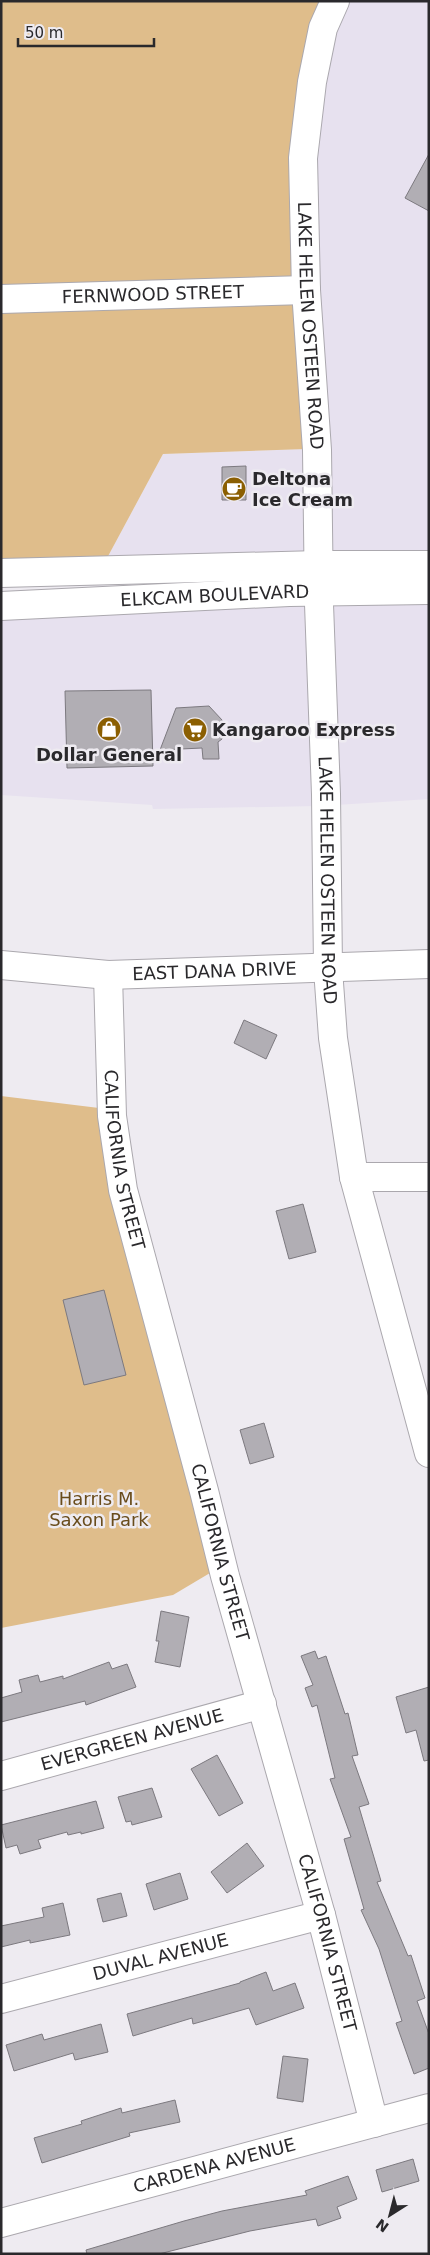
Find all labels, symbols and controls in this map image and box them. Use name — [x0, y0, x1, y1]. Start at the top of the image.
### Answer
scale bar — [18, 15, 154, 47]
text: 50 m — [25, 24, 63, 42]
street label: LAKE HELEN OSTEEN ROAD — [294, 201, 328, 450]
street label: FERNWOOD STREET — [62, 281, 245, 307]
place label: Deltona Ice Cream — [252, 468, 353, 510]
cafe icon: Deltona Ice Cream — [221, 476, 247, 502]
street label: ELKCAM BOULEVARD — [120, 581, 309, 610]
shop icon: Dollar General — [96, 716, 122, 742]
supermarket icon: Kangaroo Express — [182, 717, 208, 743]
place label: Kangaroo Express — [212, 719, 395, 740]
place label: Dollar General — [36, 744, 182, 765]
street label: LAKE HELEN OSTEEN ROAD — [315, 756, 342, 1005]
street label: EAST DANA DRIVE — [132, 958, 297, 984]
street label: CALIFORNIA STREET — [101, 1069, 150, 1253]
street label: CALIFORNIA STREET — [187, 1461, 254, 1644]
park label: Harris M. Saxon Park — [49, 1488, 149, 1530]
street label: EVERGREEN AVENUE — [38, 1704, 226, 1775]
street label: CALIFORNIA STREET — [294, 1851, 362, 2035]
street label: DUVAL AVENUE — [90, 1929, 230, 1984]
street label: CARDENA AVENUE — [131, 2133, 298, 2197]
north arrow — [365, 2190, 415, 2240]
text: N — [373, 2216, 392, 2235]

